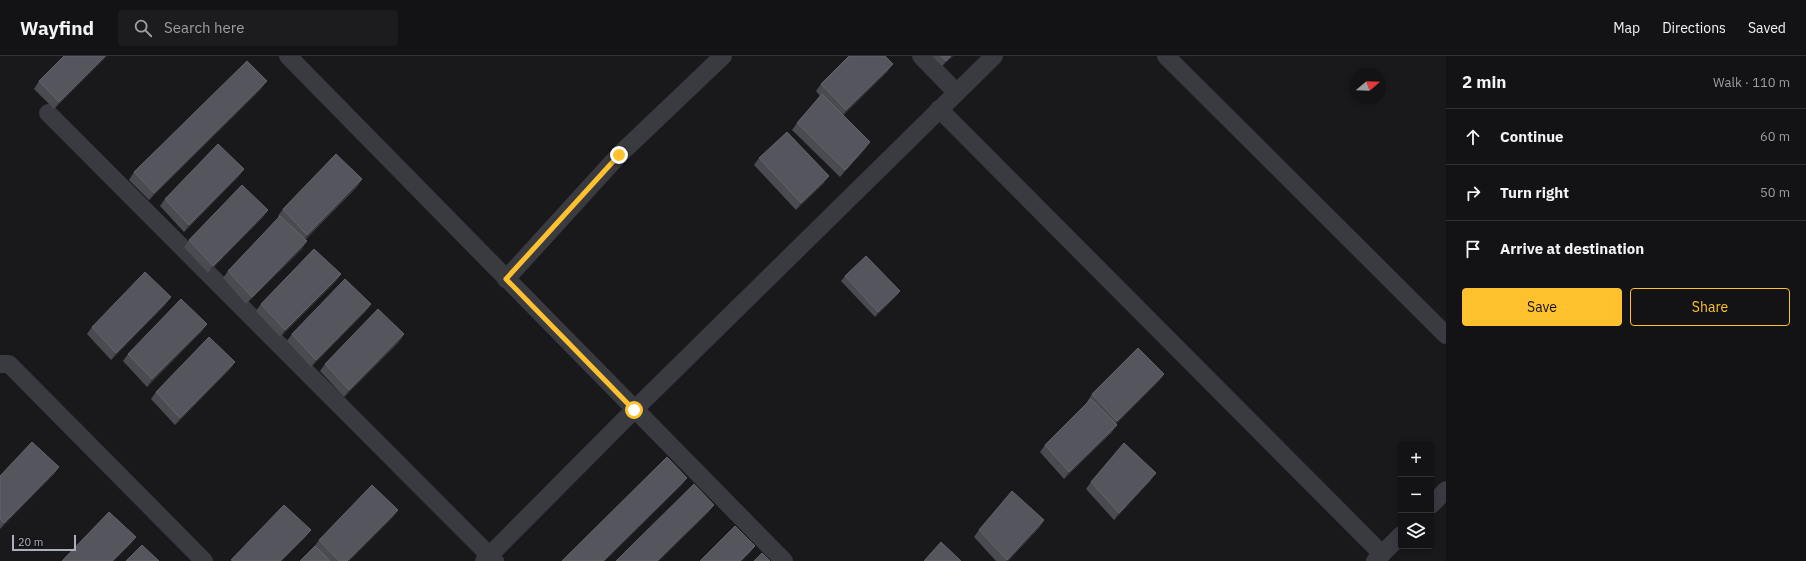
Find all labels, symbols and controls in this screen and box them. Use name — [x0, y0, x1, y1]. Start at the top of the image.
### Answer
search box — [118, 10, 398, 46]
text: Wayfind — [20, 16, 94, 40]
icon: search — [132, 17, 154, 39]
text: Search here — [164, 18, 244, 37]
text: Map — [1613, 19, 1640, 37]
text: Directions — [1662, 19, 1726, 37]
text: Saved — [1748, 19, 1786, 37]
north arrow — [1350, 68, 1386, 104]
text: 2 min — [1462, 71, 1506, 93]
text: Walk · 110 m — [1713, 74, 1790, 91]
icon: ahead — [1462, 126, 1484, 148]
text: Continue — [1500, 127, 1564, 146]
text: 60 m — [1760, 128, 1790, 145]
route end — [610, 146, 628, 164]
icon: right — [1462, 182, 1484, 204]
text: Turn right — [1500, 183, 1569, 202]
text: 50 m — [1760, 184, 1790, 201]
icon: arrive — [1462, 238, 1484, 260]
text: Arrive at destination — [1500, 239, 1644, 258]
button: Save — [1462, 288, 1622, 326]
button: Share — [1630, 288, 1790, 326]
route start — [625, 401, 643, 419]
map controls — [1398, 441, 1434, 549]
button: + — [1398, 441, 1434, 477]
button: − — [1398, 477, 1434, 513]
button: layers — [1398, 513, 1434, 549]
scale bar — [12, 533, 76, 552]
text: 20 m — [18, 535, 43, 549]

